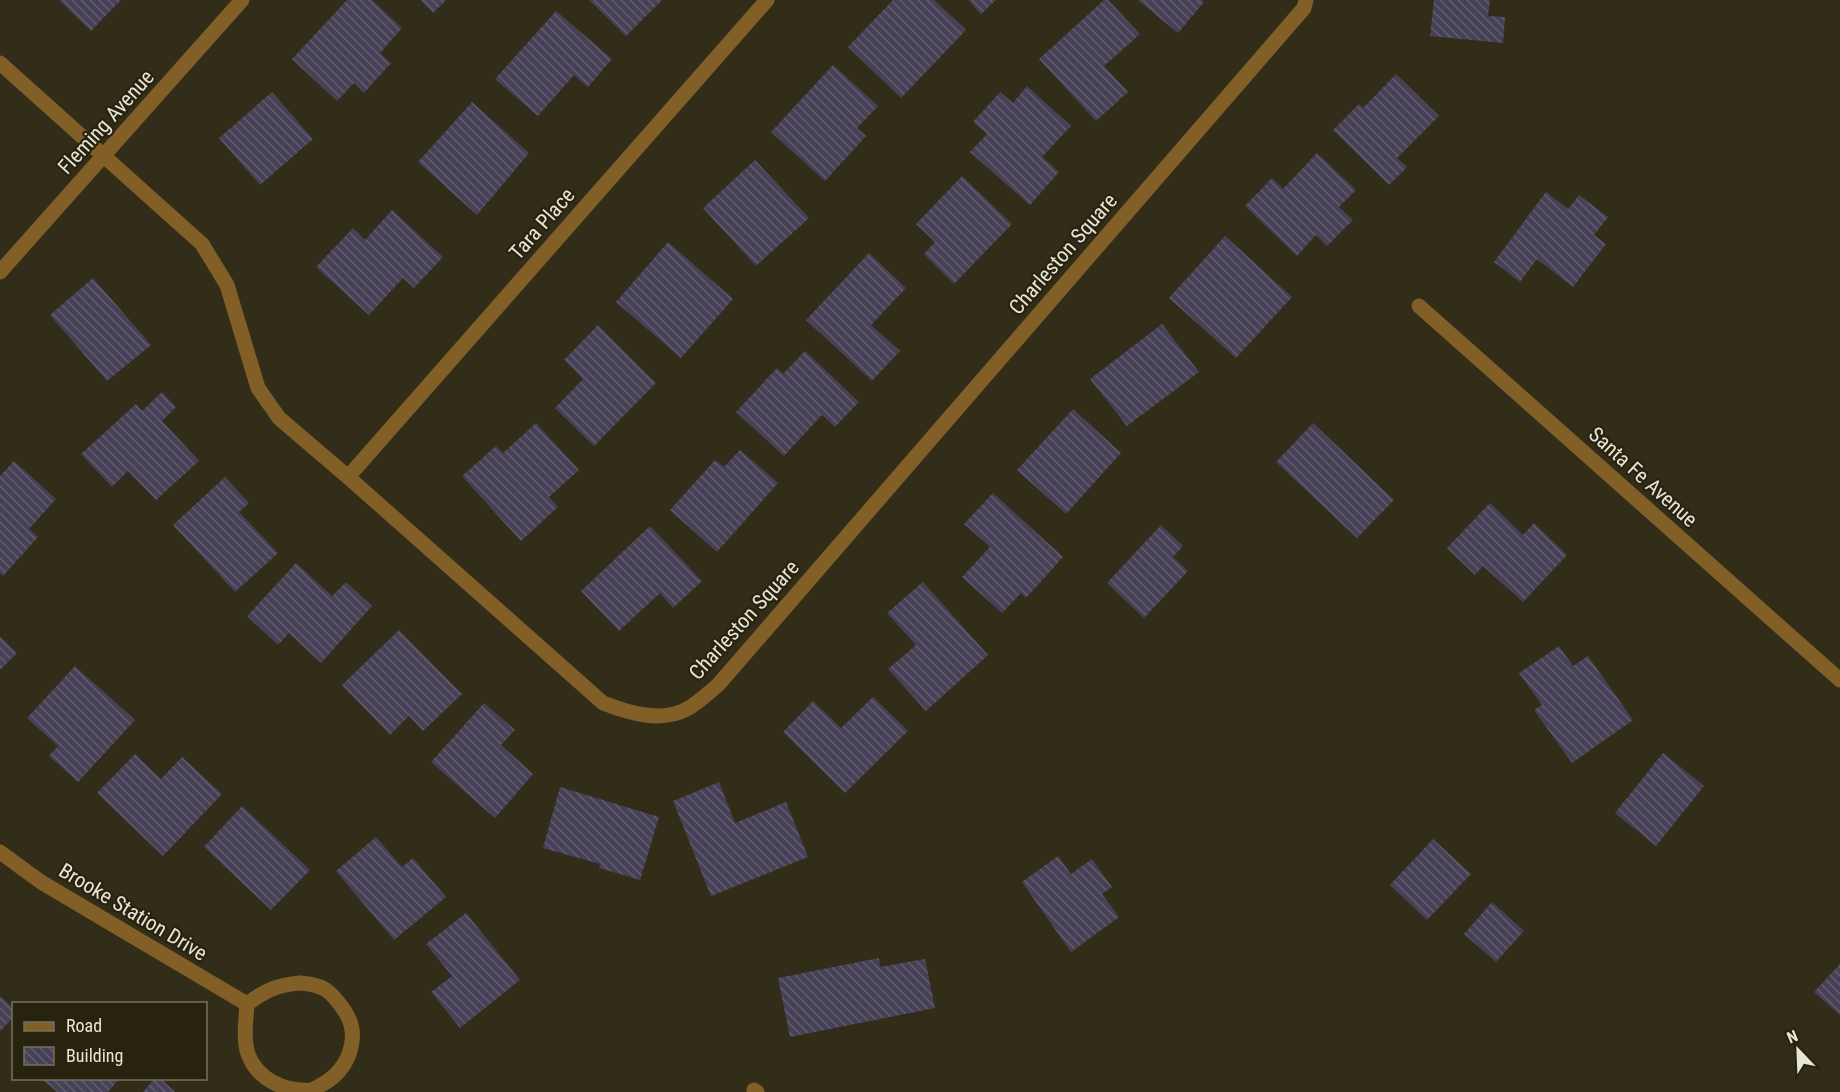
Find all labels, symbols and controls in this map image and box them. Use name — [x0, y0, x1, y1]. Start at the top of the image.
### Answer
street label: Fleming Avenue — [53, 65, 159, 179]
street label: Tara Place — [504, 183, 580, 265]
street label: Charleston Square — [1004, 189, 1122, 319]
street label: Santa Fe Avenue — [1584, 422, 1702, 532]
street label: Charleston Square — [684, 555, 804, 684]
street label: Brooke Station Drive — [55, 858, 211, 966]
legend — [12, 1002, 207, 1080]
text: Road — [66, 1015, 102, 1036]
north arrow — [1768, 1020, 1828, 1080]
text: N — [1784, 1026, 1801, 1047]
text: Building — [66, 1045, 123, 1066]

